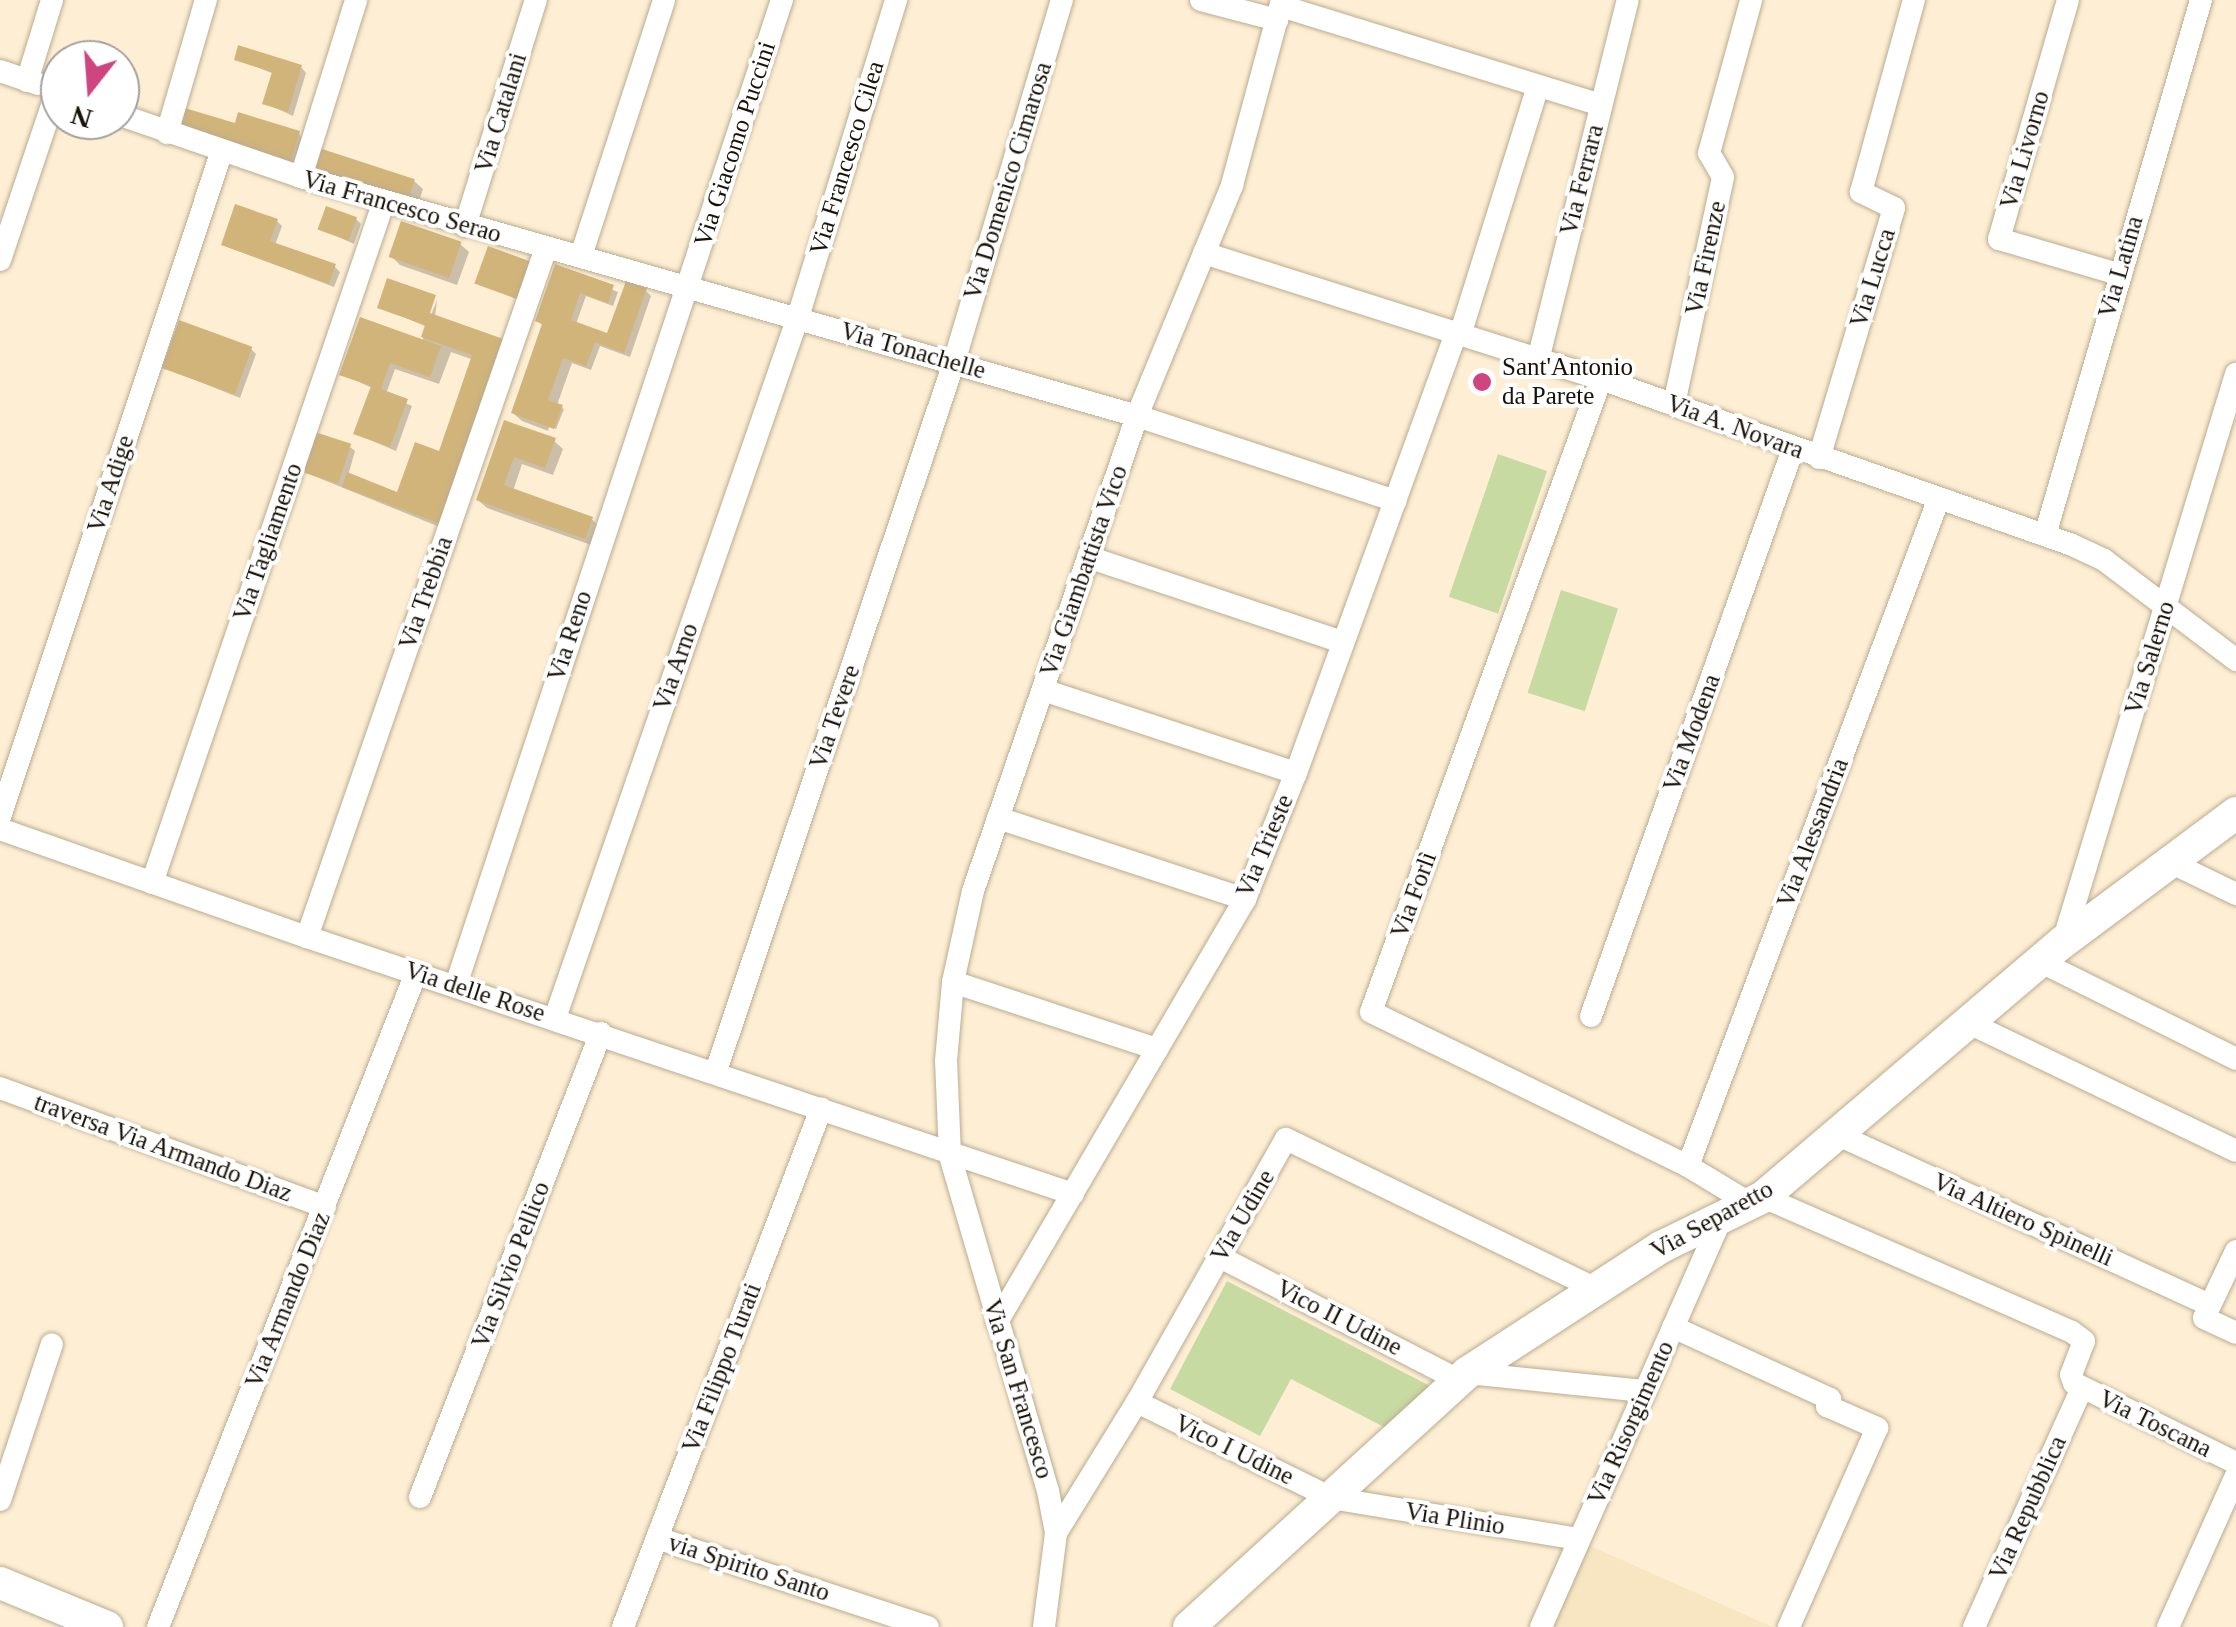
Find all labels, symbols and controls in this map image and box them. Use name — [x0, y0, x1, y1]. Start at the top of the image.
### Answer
street label: Via Giacomo Puccini — [688, 38, 782, 250]
north arrow — [40, 40, 140, 140]
street label: Via Catalani — [469, 49, 533, 177]
street label: Via Francesco Cilea — [803, 57, 891, 259]
street label: Via Domenico Cimarosa — [958, 58, 1058, 304]
street label: Via Livorno — [1994, 88, 2056, 212]
text: N — [67, 99, 96, 135]
street label: Via Ferrara — [1554, 122, 1610, 238]
street label: Via Francesco Serao — [299, 164, 505, 250]
street label: Via Firenze — [1679, 198, 1733, 318]
street label: Via Latina — [2092, 213, 2150, 321]
street label: Via Lucca — [1844, 225, 1902, 331]
street label: Via Tonachelle — [837, 316, 989, 386]
place label: Sant'Antonio da Parete — [1502, 353, 1633, 412]
marker: Sant'Antonio da Parete — [1471, 371, 1493, 393]
street label: Via A. Novara — [1662, 388, 1808, 466]
street label: Via Adige — [81, 431, 141, 537]
street label: Via Tagliamento — [227, 459, 309, 625]
street label: Via Giambattista Vico — [1034, 461, 1134, 681]
street label: Via Trebbia — [393, 532, 459, 654]
street label: Via Reno — [541, 587, 599, 685]
street label: Via Salerno — [2119, 598, 2181, 718]
street label: Via Arno — [647, 619, 705, 715]
street label: Via Tevere — [803, 661, 867, 773]
street label: Via Modena — [1657, 670, 1727, 796]
street label: Via Alessandria — [1771, 753, 1855, 913]
street label: Via Trieste — [1230, 790, 1300, 902]
street label: Via Forlì — [1385, 848, 1443, 942]
street label: Via delle Rose — [401, 955, 549, 1029]
street label: traversa Via Armando Diaz — [29, 1087, 297, 1209]
street label: Via Udine — [1205, 1164, 1281, 1268]
street label: Via Altiero Spinelli — [1928, 1166, 2118, 1274]
street label: Via Separetto — [1646, 1174, 1778, 1266]
street label: Via Silvio Pellico — [465, 1177, 557, 1353]
street label: Via Armando Diaz — [239, 1207, 337, 1393]
street label: Vico II Udine — [1271, 1273, 1407, 1363]
street label: Via Filippo Turati — [676, 1279, 768, 1457]
street label: Via San Francesco — [976, 1296, 1060, 1482]
street label: Via Risorgimento — [1581, 1336, 1681, 1510]
street label: Via Toscana — [2093, 1384, 2217, 1464]
street label: Vico I Udine — [1169, 1408, 1299, 1492]
street label: Via Repubblica — [1983, 1431, 2073, 1585]
street label: Via Plinio — [1403, 1496, 1507, 1542]
street label: via Spirito Santo — [664, 1528, 834, 1608]

